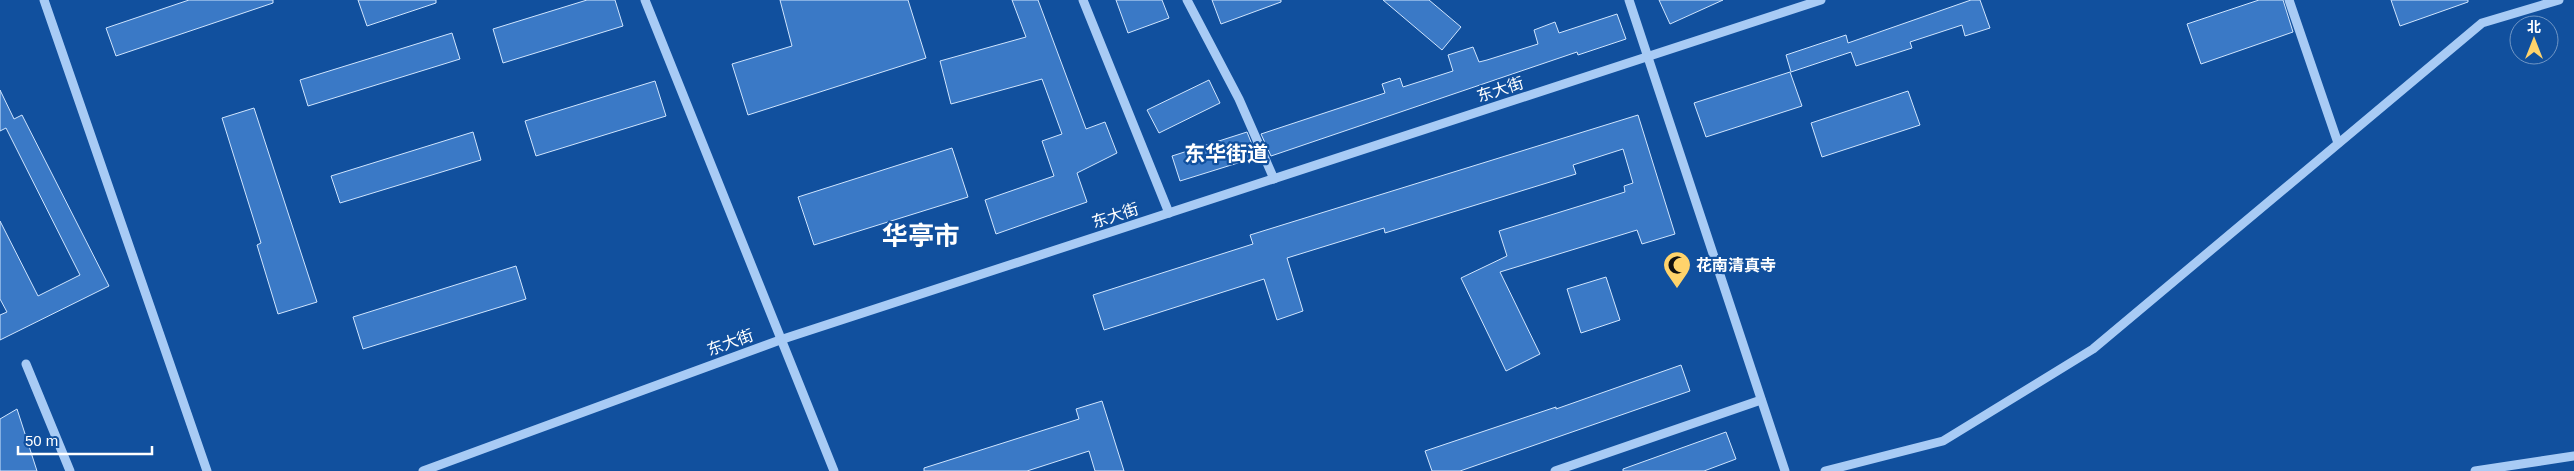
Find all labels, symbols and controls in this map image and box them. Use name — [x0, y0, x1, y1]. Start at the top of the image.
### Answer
north arrow — [2509, 15, 2559, 65]
text: 北 — [2527, 19, 2541, 35]
street label: 东大街 — [1475, 74, 1526, 105]
district label: 东华街道 — [1184, 142, 1268, 165]
street label: 东大街 — [1090, 200, 1141, 231]
district label: 华亭市 — [882, 221, 960, 251]
mosque icon: 花南清真寺 — [1662, 250, 1692, 289]
place label: 花南清真寺 — [1696, 257, 1776, 274]
street label: 东大街 — [705, 326, 756, 359]
scale bar — [18, 424, 151, 456]
text: 50 m — [25, 432, 58, 449]

